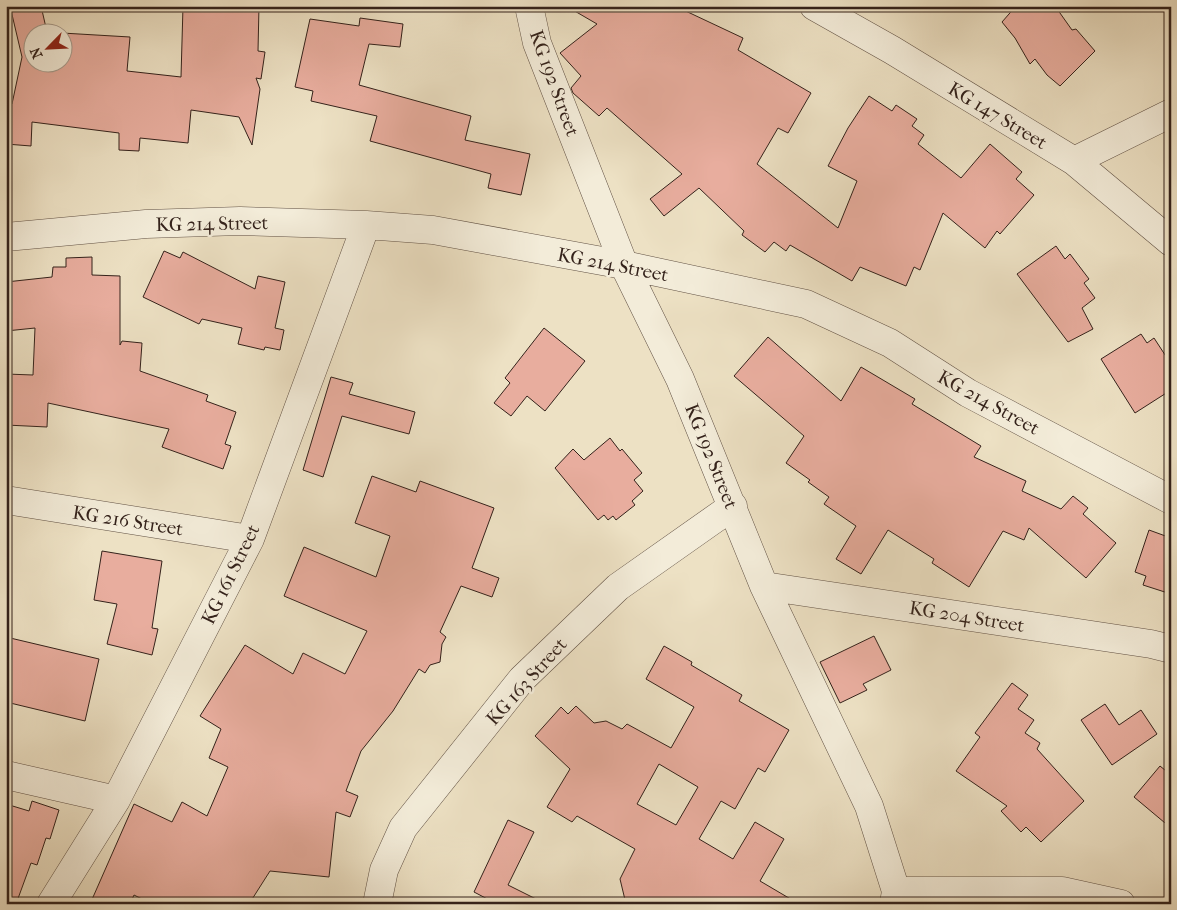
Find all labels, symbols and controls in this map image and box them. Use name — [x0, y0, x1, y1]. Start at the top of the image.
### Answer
north arrow — [22, 22, 72, 72]
street label: KG 192 Street — [525, 27, 584, 140]
text: N — [27, 44, 47, 61]
street label: KG 147 Street — [944, 78, 1051, 154]
street label: KG 214 Street — [156, 212, 269, 236]
street label: KG 214 Street — [555, 243, 670, 287]
street label: KG 214 Street — [934, 366, 1043, 440]
street label: KG 192 Street — [680, 401, 742, 512]
street label: KG 216 Street — [71, 501, 185, 541]
street label: KG 161 Street — [197, 521, 265, 628]
street label: KG 204 Street — [908, 597, 1026, 637]
street label: KG 163 Street — [482, 633, 572, 730]

